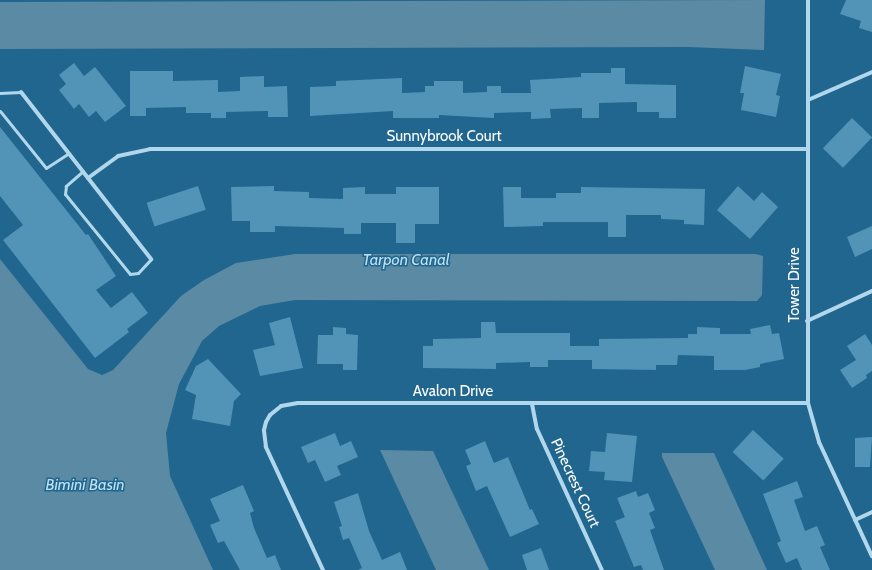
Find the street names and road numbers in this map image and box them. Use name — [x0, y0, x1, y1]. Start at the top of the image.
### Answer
street label: Sunnybrook Court — [386, 128, 502, 146]
street label: Tower Drive — [786, 247, 804, 323]
street label: Avalon Drive — [413, 383, 493, 401]
street label: Pinecrest Court — [546, 436, 604, 530]

